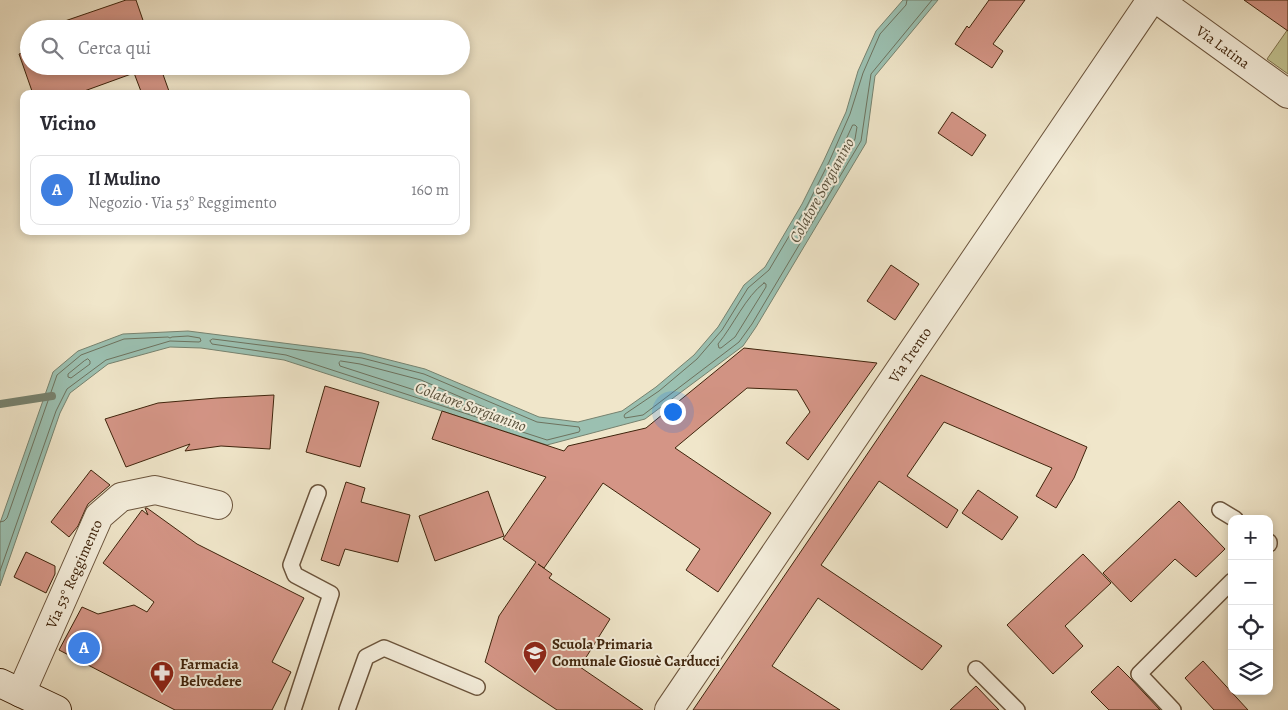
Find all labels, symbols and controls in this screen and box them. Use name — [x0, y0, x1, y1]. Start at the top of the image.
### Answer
search box — [20, 20, 470, 75]
street label: Via Latina — [1191, 20, 1254, 73]
icon: search — [38, 34, 66, 62]
text: Cerca qui — [78, 35, 151, 61]
text: Vicino — [40, 109, 96, 137]
water label: Colatore Sorgianino — [784, 134, 860, 247]
text: Il Mulino — [88, 166, 161, 192]
text: A — [52, 179, 62, 201]
text: 160 m — [411, 179, 449, 201]
text: Negozio · Via 53° Reggimento — [88, 192, 277, 214]
street label: Via Trento — [883, 323, 936, 388]
water label: Colatore Sorgianino — [412, 377, 529, 437]
your location — [660, 399, 686, 425]
map controls — [1228, 515, 1273, 695]
button: + — [1228, 515, 1273, 560]
street label: Via 53° Reggimento — [41, 516, 107, 633]
button: − — [1228, 560, 1273, 605]
button: locate — [1228, 605, 1273, 650]
pin: A — [68, 629, 100, 667]
place label: Scuola Primaria Comunale Giosuè Carducci — [552, 634, 721, 671]
school or university icon: Scuola Primaria Comunale Giosuè Carducci — [522, 640, 548, 674]
button: layers — [1228, 650, 1273, 695]
place label: Farmacia Belvedere — [180, 654, 242, 691]
pharmacy icon: Farmacia Belvedere — [149, 660, 175, 694]

